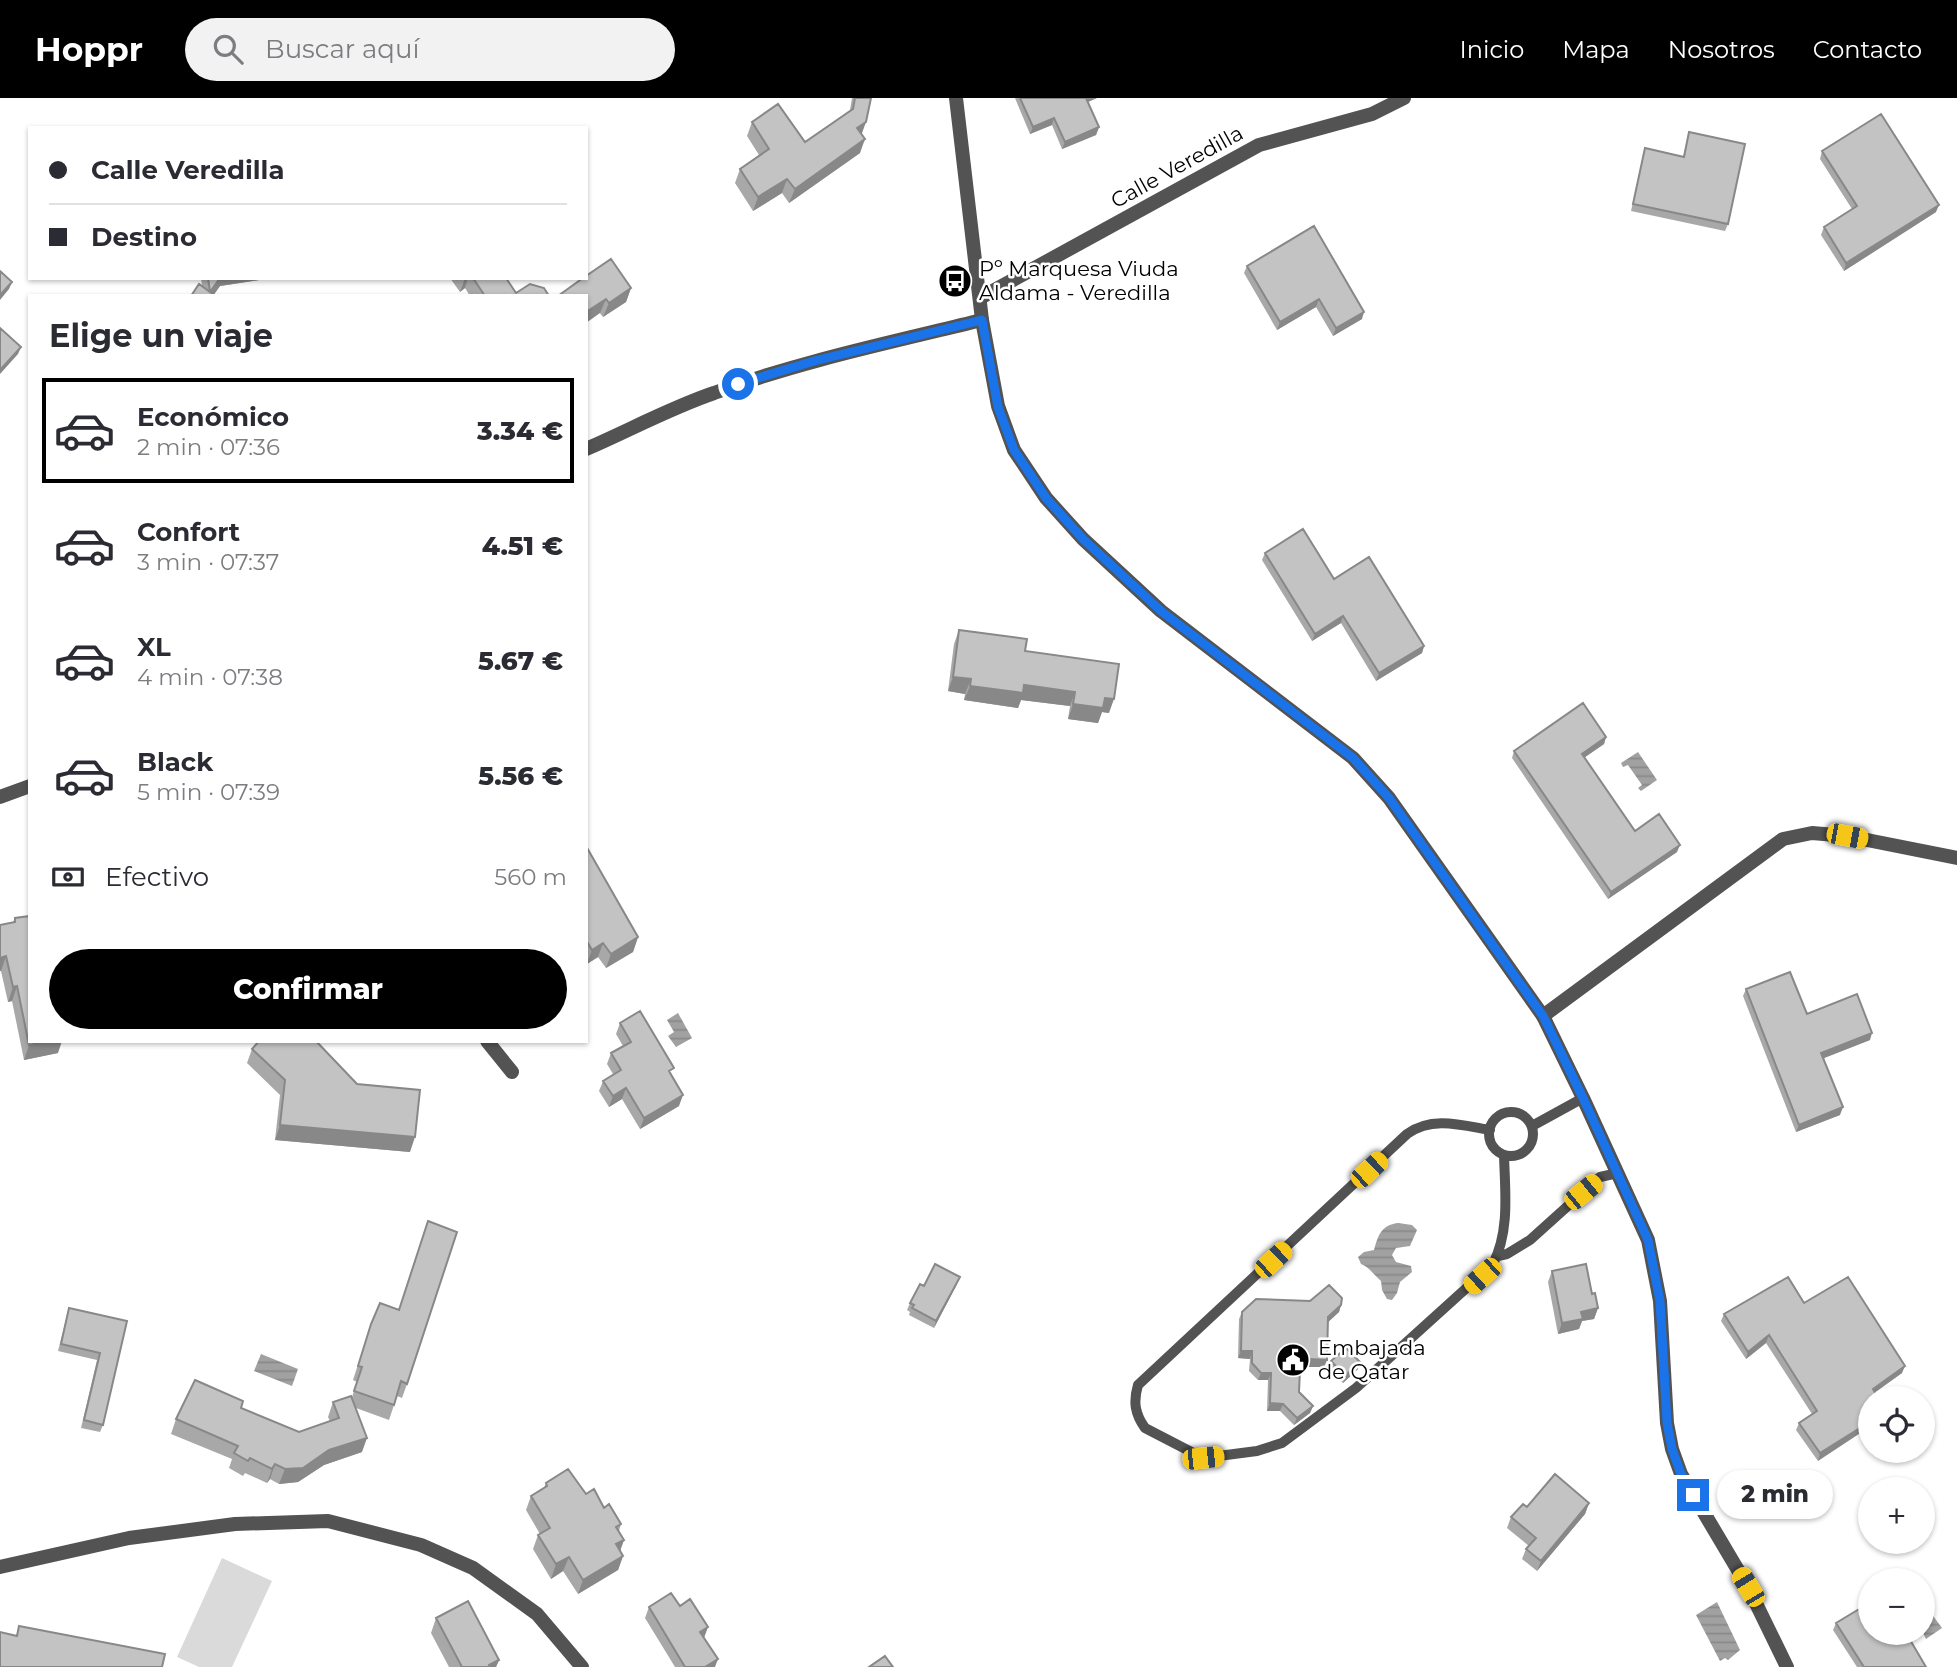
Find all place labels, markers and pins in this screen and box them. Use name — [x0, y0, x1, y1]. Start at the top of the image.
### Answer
place label: Pº Marquesa Viuda Aldama - Veredilla — [979, 256, 1179, 305]
bus stop icon: Pº Marquesa Viuda Aldama - Veredilla — [936, 262, 974, 300]
place label: Embajada de Qatar — [1318, 1335, 1426, 1384]
public building icon: Embajada de Qatar — [1274, 1341, 1312, 1379]

